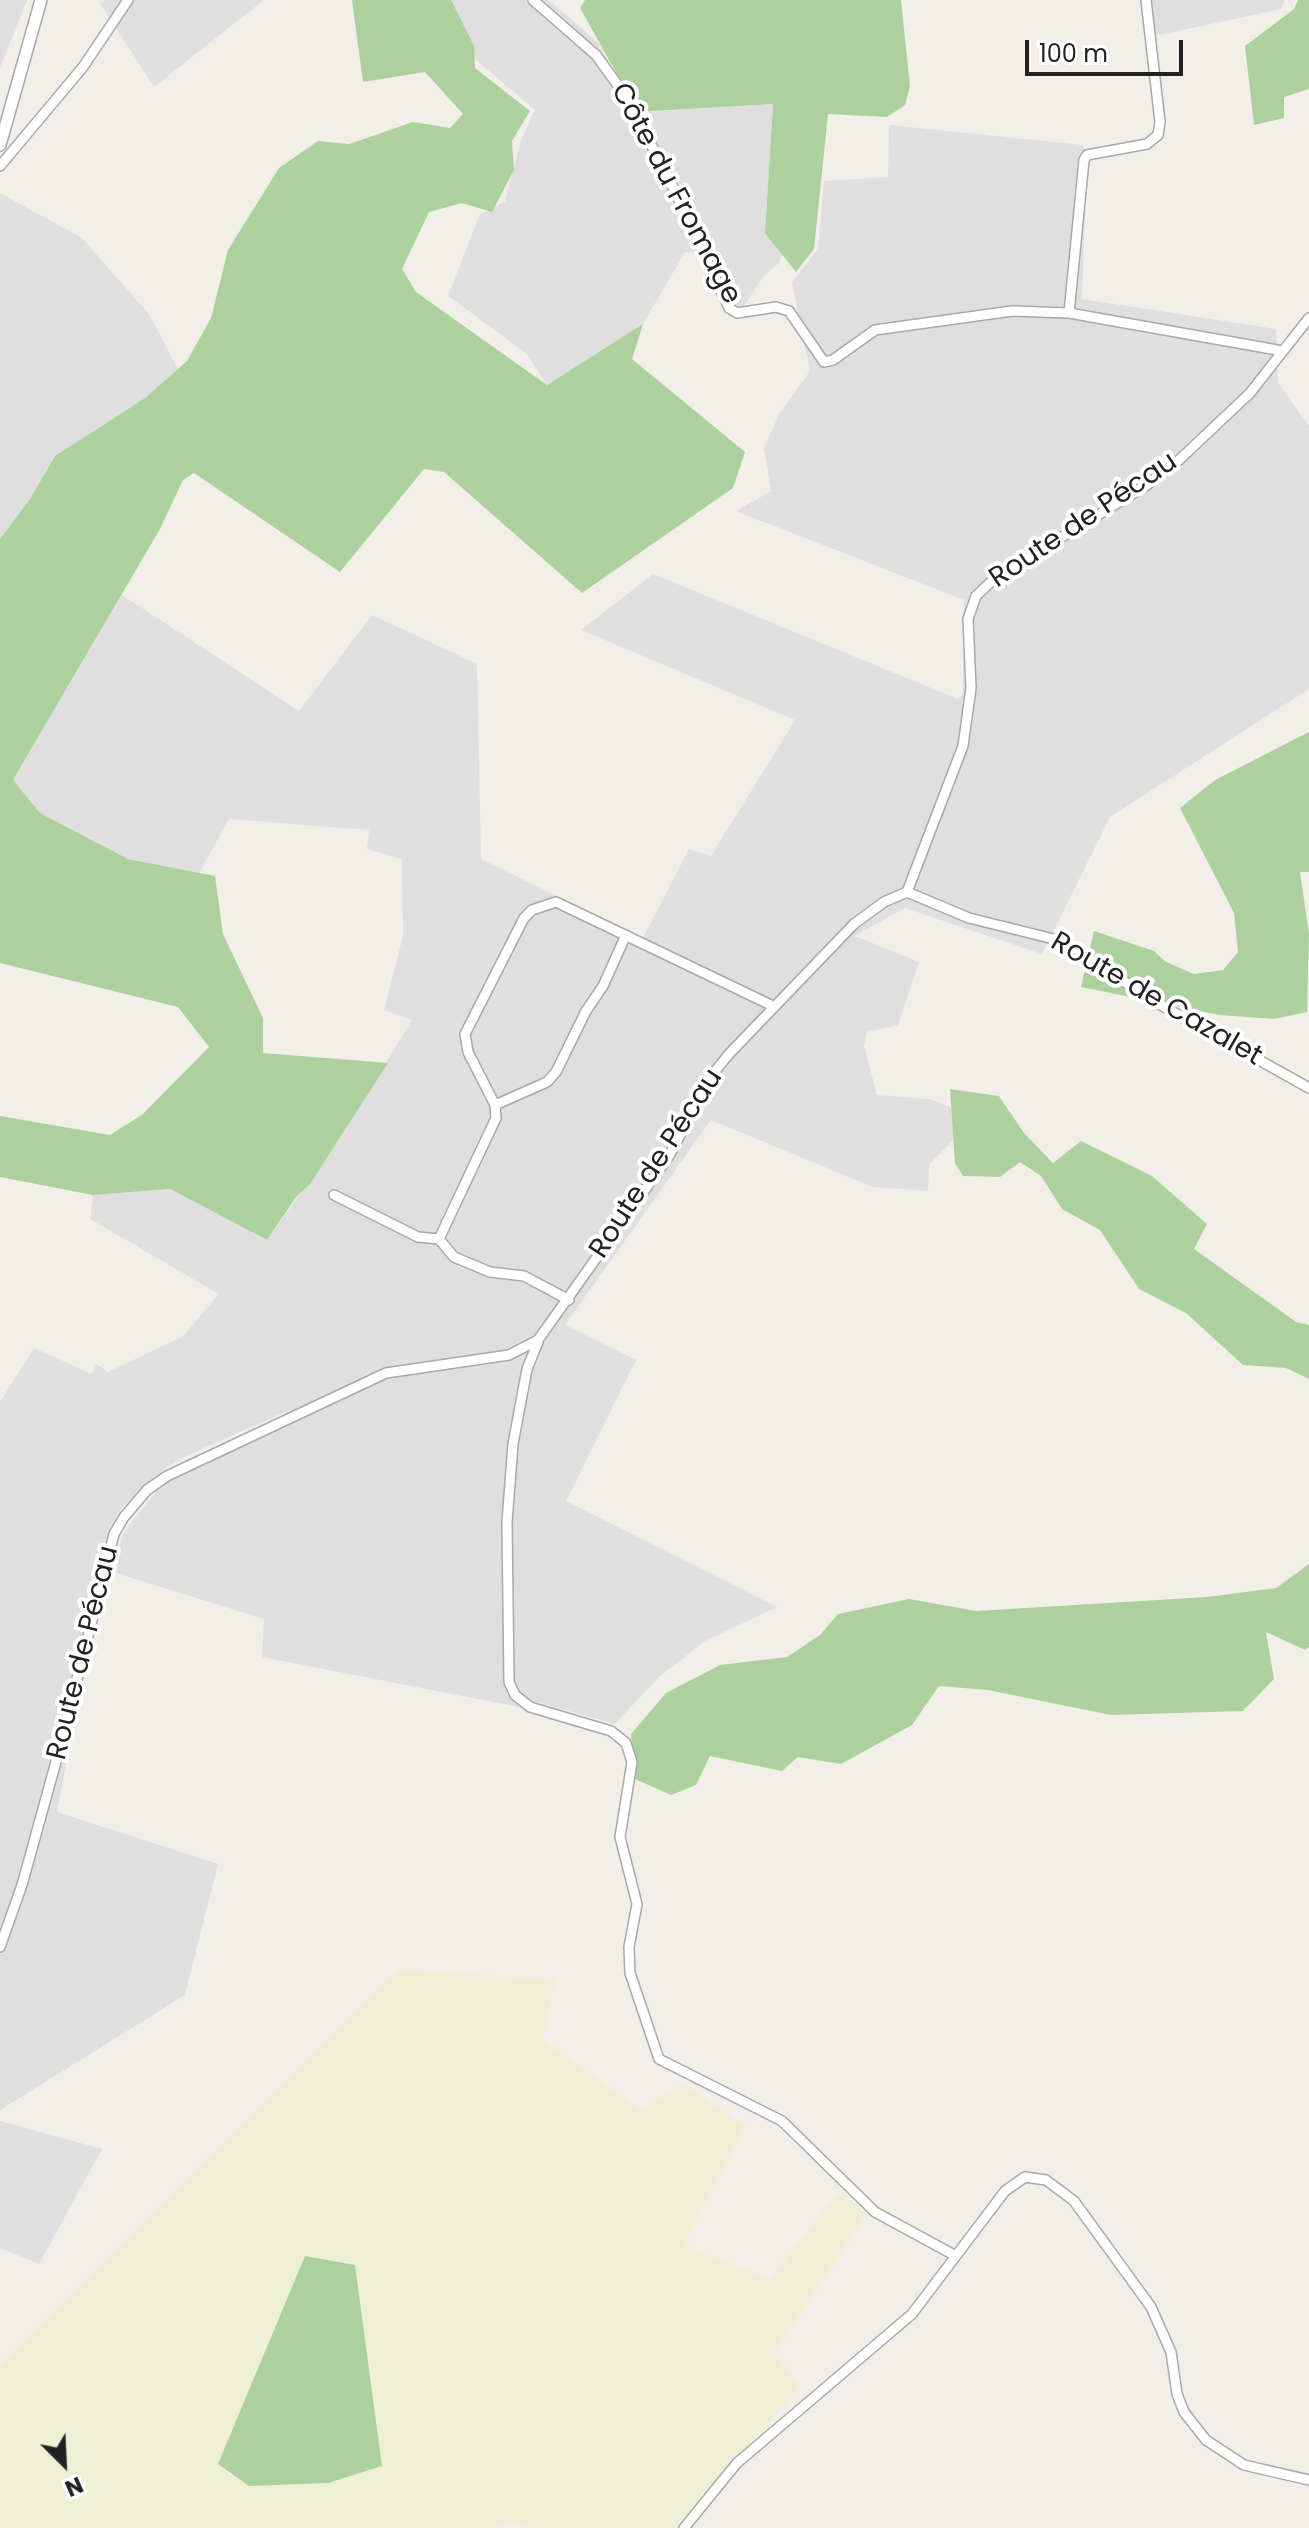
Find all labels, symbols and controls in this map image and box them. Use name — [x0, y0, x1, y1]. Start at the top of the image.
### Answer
scale bar — [1029, 24, 1187, 74]
text: 100 m — [1039, 37, 1108, 70]
street label: Côte du Fromage — [603, 78, 747, 310]
street label: Route de Pécau — [984, 446, 1184, 596]
street label: Route de Cazalet — [1044, 926, 1268, 1074]
street label: Route de Pécau — [583, 1063, 731, 1265]
street label: Route de Pécau — [41, 1543, 127, 1763]
north arrow — [24, 2424, 104, 2504]
text: N — [60, 2469, 88, 2504]

